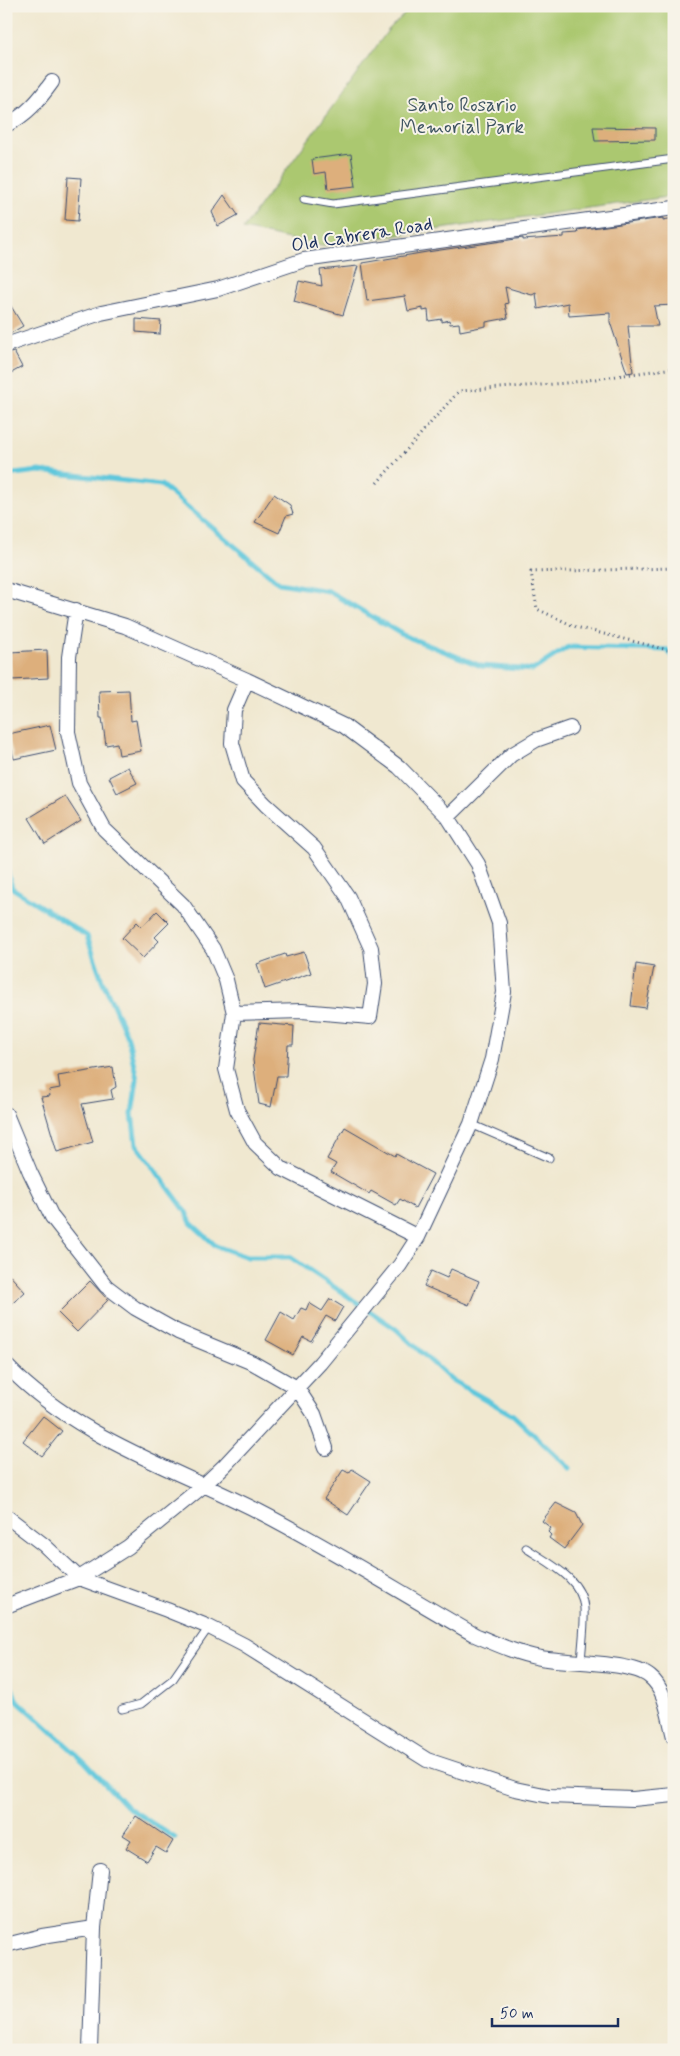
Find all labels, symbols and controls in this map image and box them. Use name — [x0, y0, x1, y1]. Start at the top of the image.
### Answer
park label: Santo Rosario Memorial Park — [400, 93, 524, 140]
street label: Old Cabrera Road — [289, 211, 435, 259]
scale bar — [492, 1996, 619, 2028]
text: 50 m — [500, 2004, 534, 2024]

